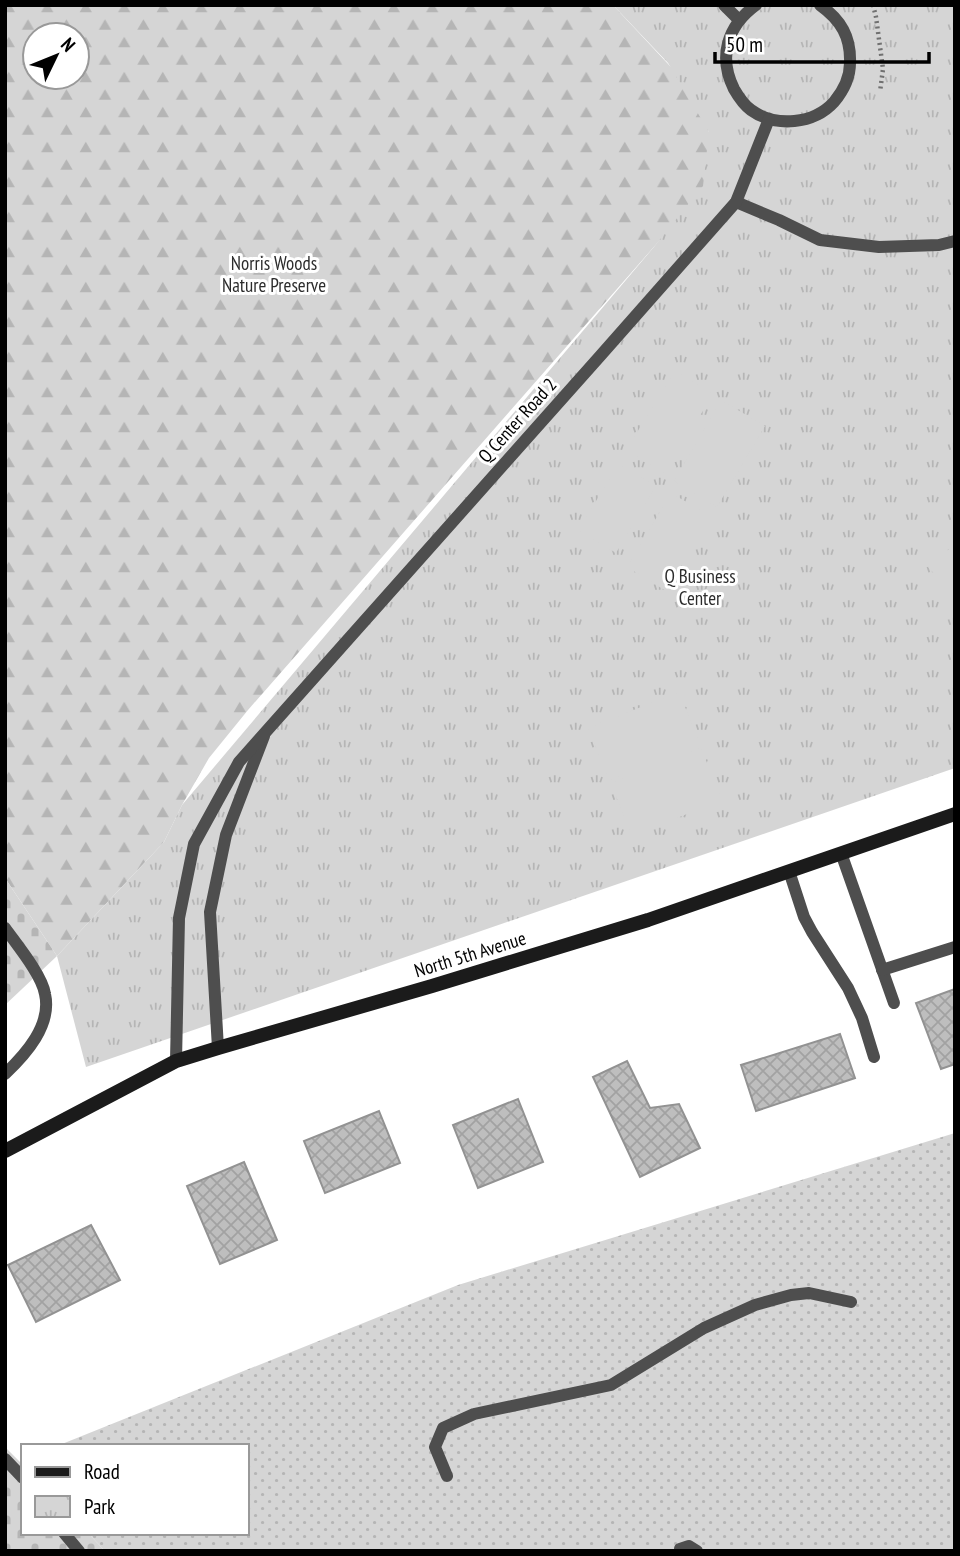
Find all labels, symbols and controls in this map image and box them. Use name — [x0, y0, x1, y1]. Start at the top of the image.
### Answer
north arrow — [21, 21, 91, 91]
scale bar — [715, 21, 928, 65]
text: 50 m — [726, 31, 763, 58]
text: N — [56, 32, 81, 56]
park label: Norris Woods Nature Preserve — [222, 251, 326, 297]
street label: Q Center Road 2 — [473, 373, 561, 467]
park label: Q Business Center — [664, 564, 736, 610]
street label: North 5th Avenue — [411, 926, 529, 982]
legend — [21, 1444, 248, 1535]
text: Road — [84, 1458, 120, 1485]
text: Park — [84, 1493, 115, 1520]

